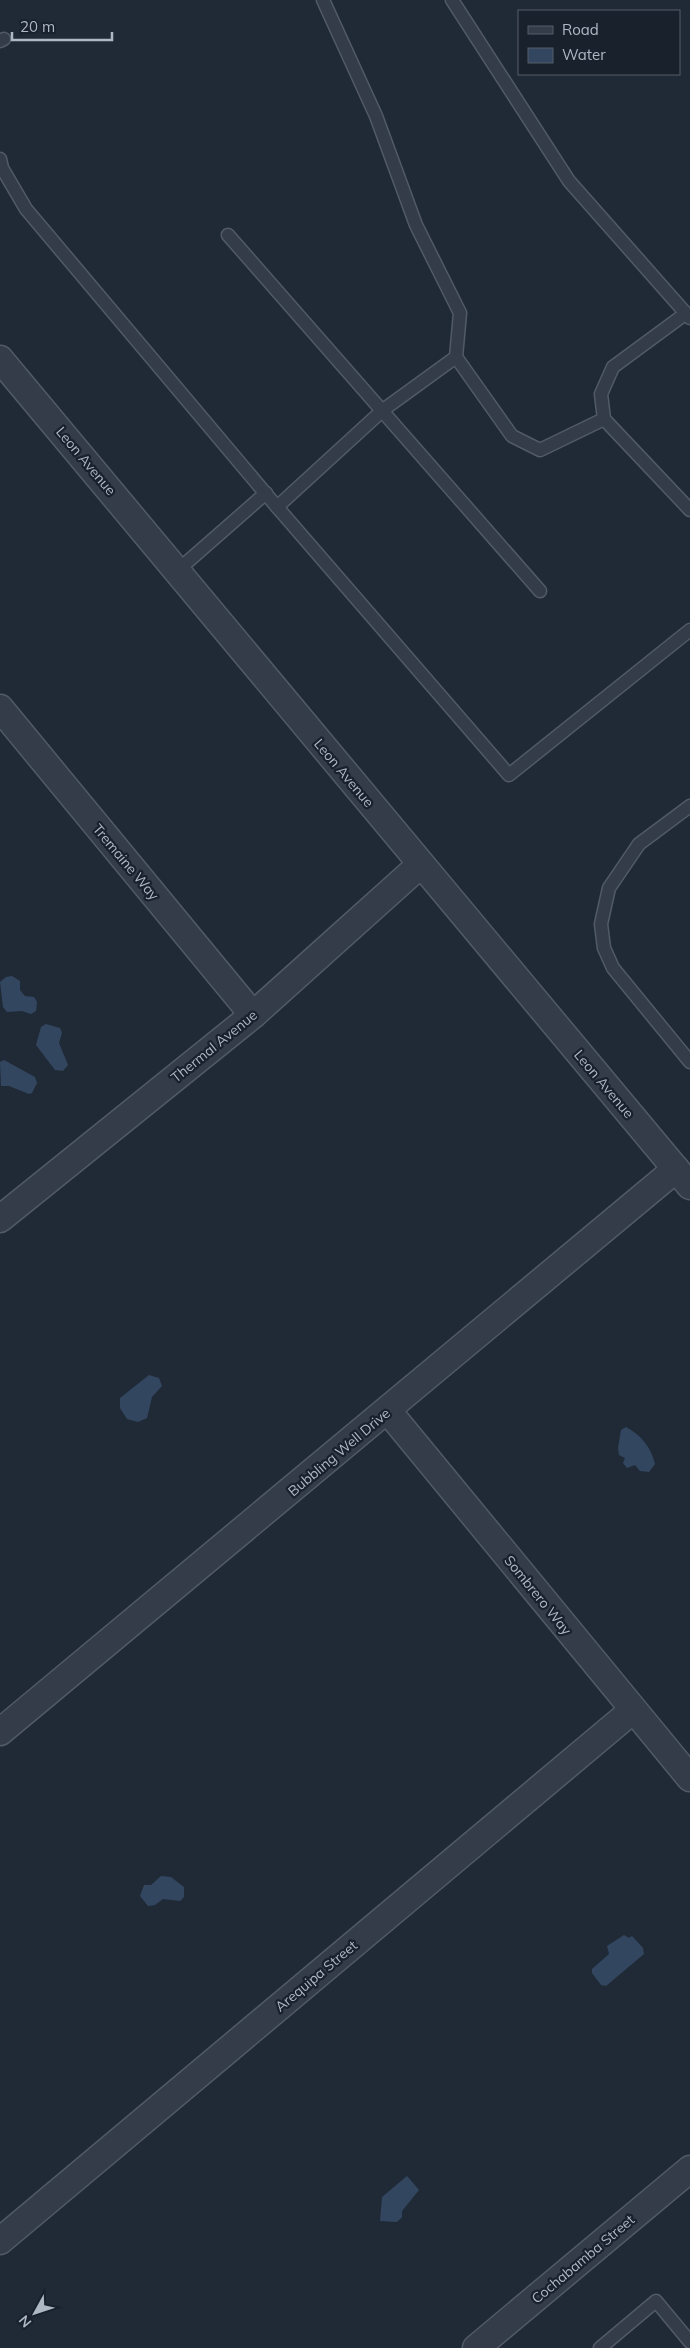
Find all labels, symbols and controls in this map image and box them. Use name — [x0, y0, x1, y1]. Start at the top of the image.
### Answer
scale bar — [12, 10, 112, 42]
legend — [518, 10, 680, 75]
text: 20 m — [20, 17, 55, 36]
text: Road — [562, 20, 599, 39]
text: Water — [562, 45, 606, 64]
street label: Leon Avenue — [52, 423, 120, 499]
street label: Leon Avenue — [310, 735, 378, 811]
street label: Tremaine Way — [89, 820, 163, 904]
street label: Thermal Avenue — [167, 1006, 261, 1086]
street label: Leon Avenue — [570, 1046, 638, 1122]
street label: Bubbling Well Drive — [284, 1404, 394, 1500]
street label: Sombrero Way — [500, 1552, 576, 1639]
street label: Arequipa Street — [271, 1936, 361, 2016]
street label: Cochabamba Street — [528, 2211, 638, 2307]
north arrow — [10, 2288, 60, 2338]
text: N — [15, 2312, 35, 2331]

